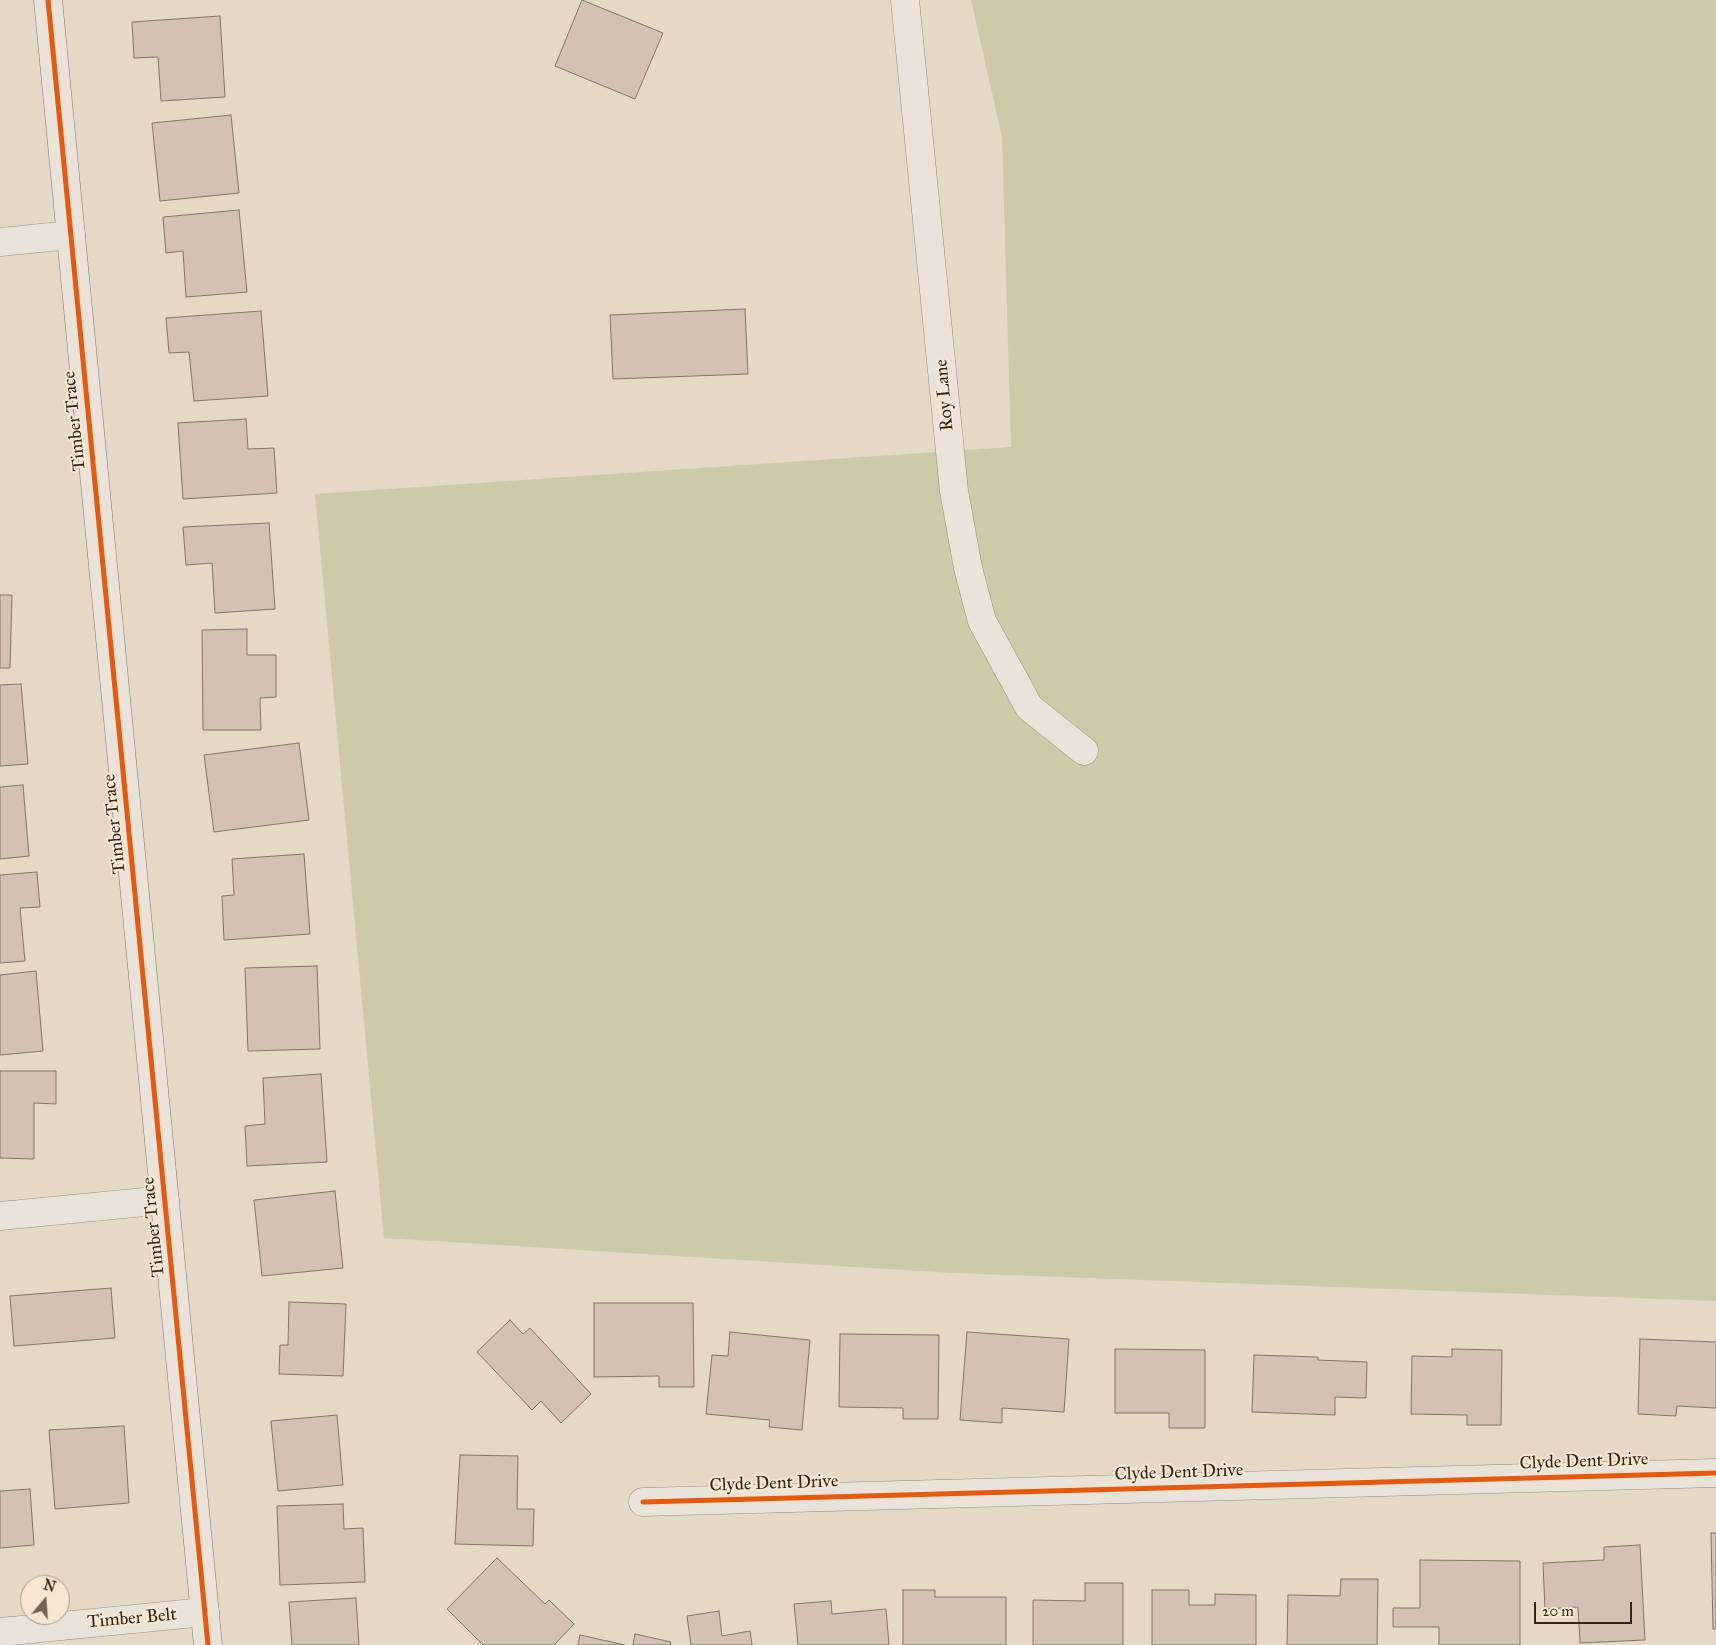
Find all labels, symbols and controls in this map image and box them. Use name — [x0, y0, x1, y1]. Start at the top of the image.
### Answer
street label: Roy Lane — [931, 358, 959, 432]
street label: Timber Trace — [59, 370, 91, 472]
street label: Timber Trace — [99, 773, 131, 875]
street label: Timber Trace — [138, 1176, 170, 1278]
street label: Clyde Dent Drive — [1519, 1449, 1649, 1475]
street label: Clyde Dent Drive — [1114, 1460, 1244, 1486]
street label: Clyde Dent Drive — [709, 1471, 839, 1497]
north arrow — [20, 1575, 70, 1625]
text: N — [41, 1576, 58, 1596]
scale bar — [1536, 1592, 1634, 1624]
text: 20 m — [1542, 1602, 1574, 1620]
street label: Timber Belt — [86, 1604, 178, 1634]

